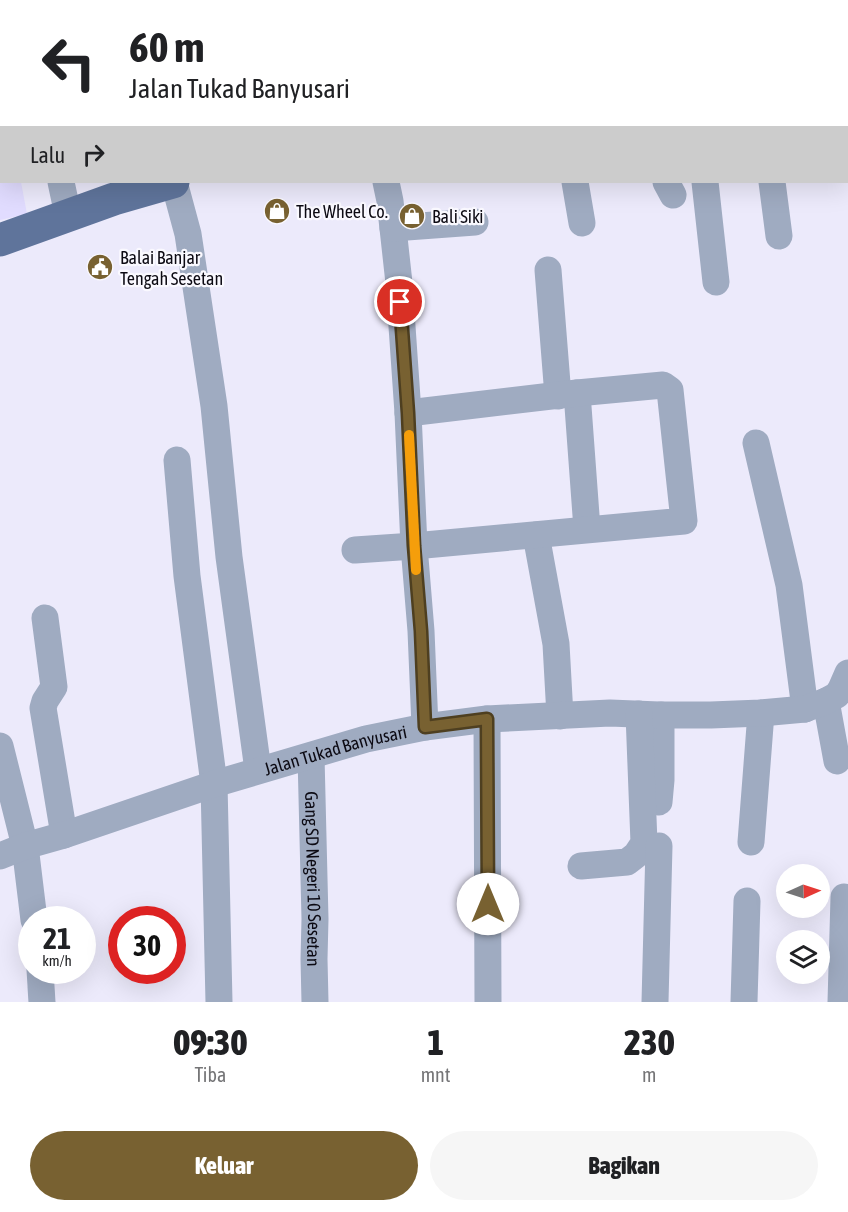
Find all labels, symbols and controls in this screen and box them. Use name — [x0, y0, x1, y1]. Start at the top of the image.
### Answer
text: 60 m — [129, 23, 204, 71]
icon: left — [30, 24, 108, 102]
text: Jalan Tukad Banyusari — [129, 73, 350, 104]
icon: right — [77, 138, 110, 171]
text: Lalu — [30, 142, 65, 168]
shop icon: The Wheel Co. — [262, 196, 292, 226]
place label: The Wheel Co. — [296, 201, 388, 222]
shop icon: Bali Siki — [397, 201, 427, 231]
place label: Bali Siki — [432, 206, 484, 227]
place label: Balai Banjar Tengah Sesetan — [120, 247, 223, 289]
public building icon: Balai Banjar Tengah Sesetan — [85, 252, 115, 282]
pin — [374, 276, 425, 327]
icon: arrive — [383, 285, 416, 318]
street label: Jalan Tukad Banyusari — [261, 720, 409, 779]
street label: Gang SD Negeri 10 Sesetan — [301, 791, 326, 967]
north arrow — [776, 864, 830, 918]
map controls — [776, 864, 830, 984]
position arrow — [456, 872, 520, 936]
speed limit sign: 30 — [108, 906, 186, 984]
text: 21 — [43, 921, 71, 955]
button: layers — [776, 930, 830, 984]
text: km/h — [42, 952, 72, 969]
text: 09:30 — [173, 1021, 247, 1063]
text: 1 — [427, 1021, 444, 1063]
text: 230 — [624, 1021, 675, 1063]
text: Tiba — [194, 1063, 226, 1086]
text: mnt — [421, 1063, 451, 1086]
text: m — [642, 1063, 656, 1086]
button: Keluar — [30, 1131, 418, 1200]
button: Bagikan — [430, 1131, 818, 1200]

